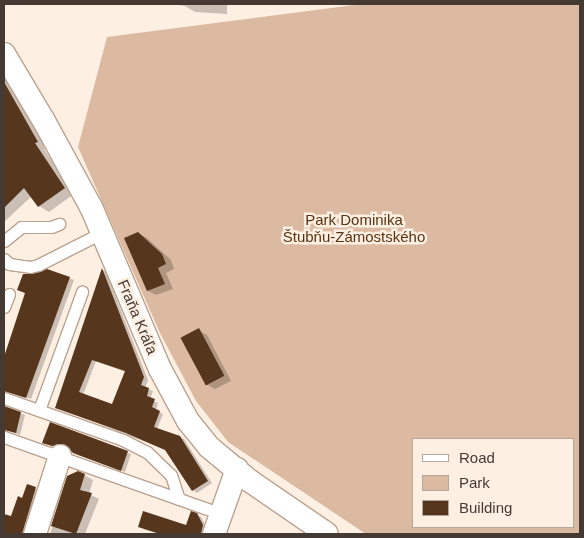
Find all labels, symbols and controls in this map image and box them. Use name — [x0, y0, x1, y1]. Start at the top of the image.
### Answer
park label: Park Dominika Štubňu-Zámostského — [283, 210, 425, 245]
street label: Fraňa Kráľa — [114, 277, 162, 357]
legend — [412, 438, 574, 528]
text: Road — [459, 449, 495, 466]
text: Park — [459, 474, 490, 491]
text: Building — [459, 499, 512, 516]

